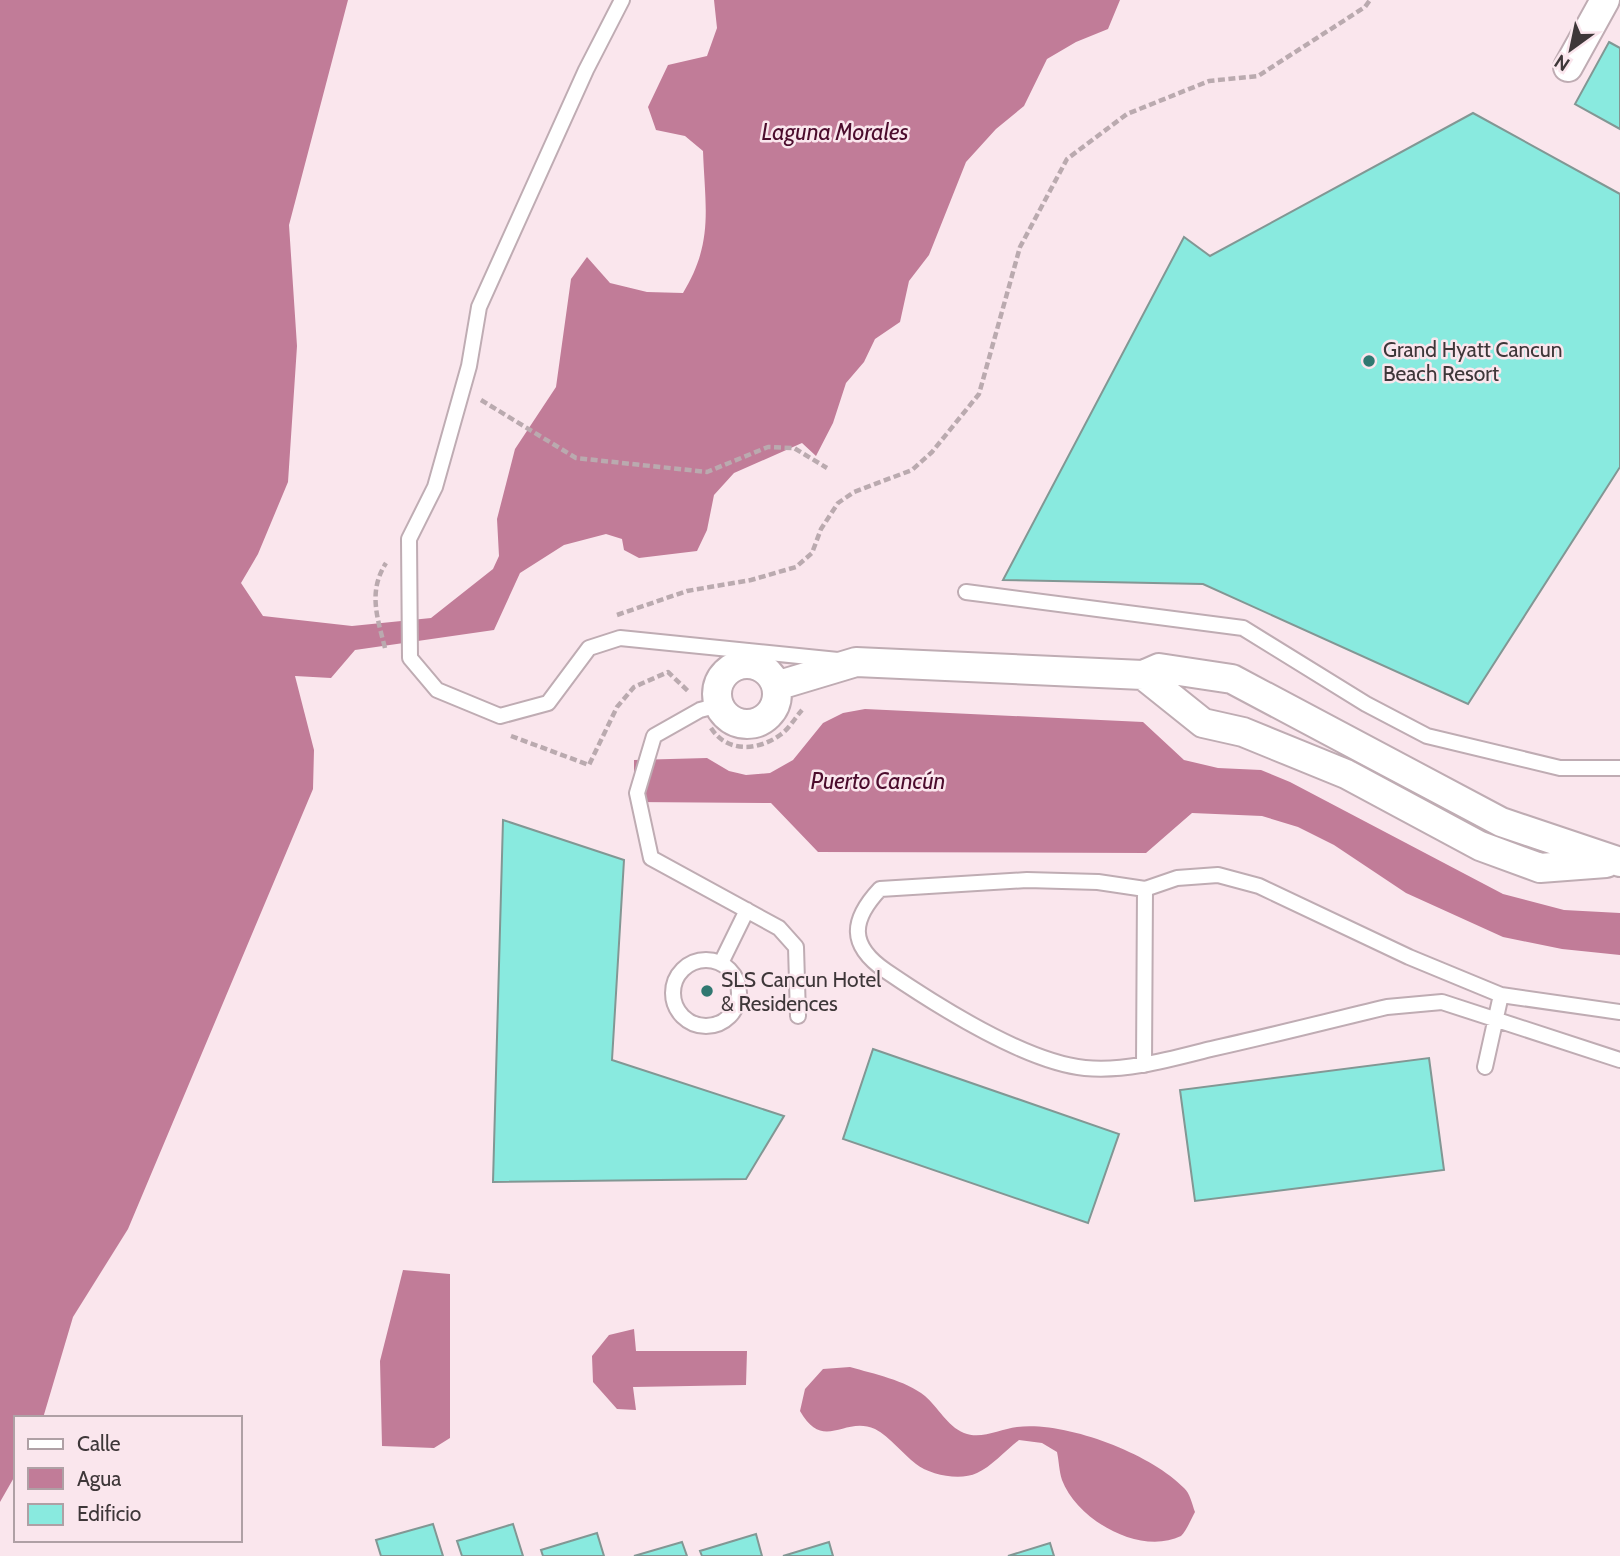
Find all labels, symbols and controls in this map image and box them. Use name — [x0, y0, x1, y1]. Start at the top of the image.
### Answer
north arrow — [1536, 14, 1606, 84]
text: N — [1550, 50, 1574, 76]
water label: Laguna Morales — [762, 118, 908, 146]
place label: Grand Hyatt Cancun Beach Resort — [1383, 337, 1563, 386]
marker: Grand Hyatt Cancun Beach Resort — [1361, 353, 1377, 369]
water label: Puerto Cancún — [811, 767, 945, 795]
place label: SLS Cancun Hotel & Residences — [721, 967, 881, 1016]
marker: SLS Cancun Hotel & Residences — [699, 983, 715, 999]
legend — [14, 1416, 242, 1542]
text: Calle — [77, 1431, 121, 1456]
text: Agua — [77, 1466, 121, 1491]
text: Edificio — [77, 1501, 141, 1526]

